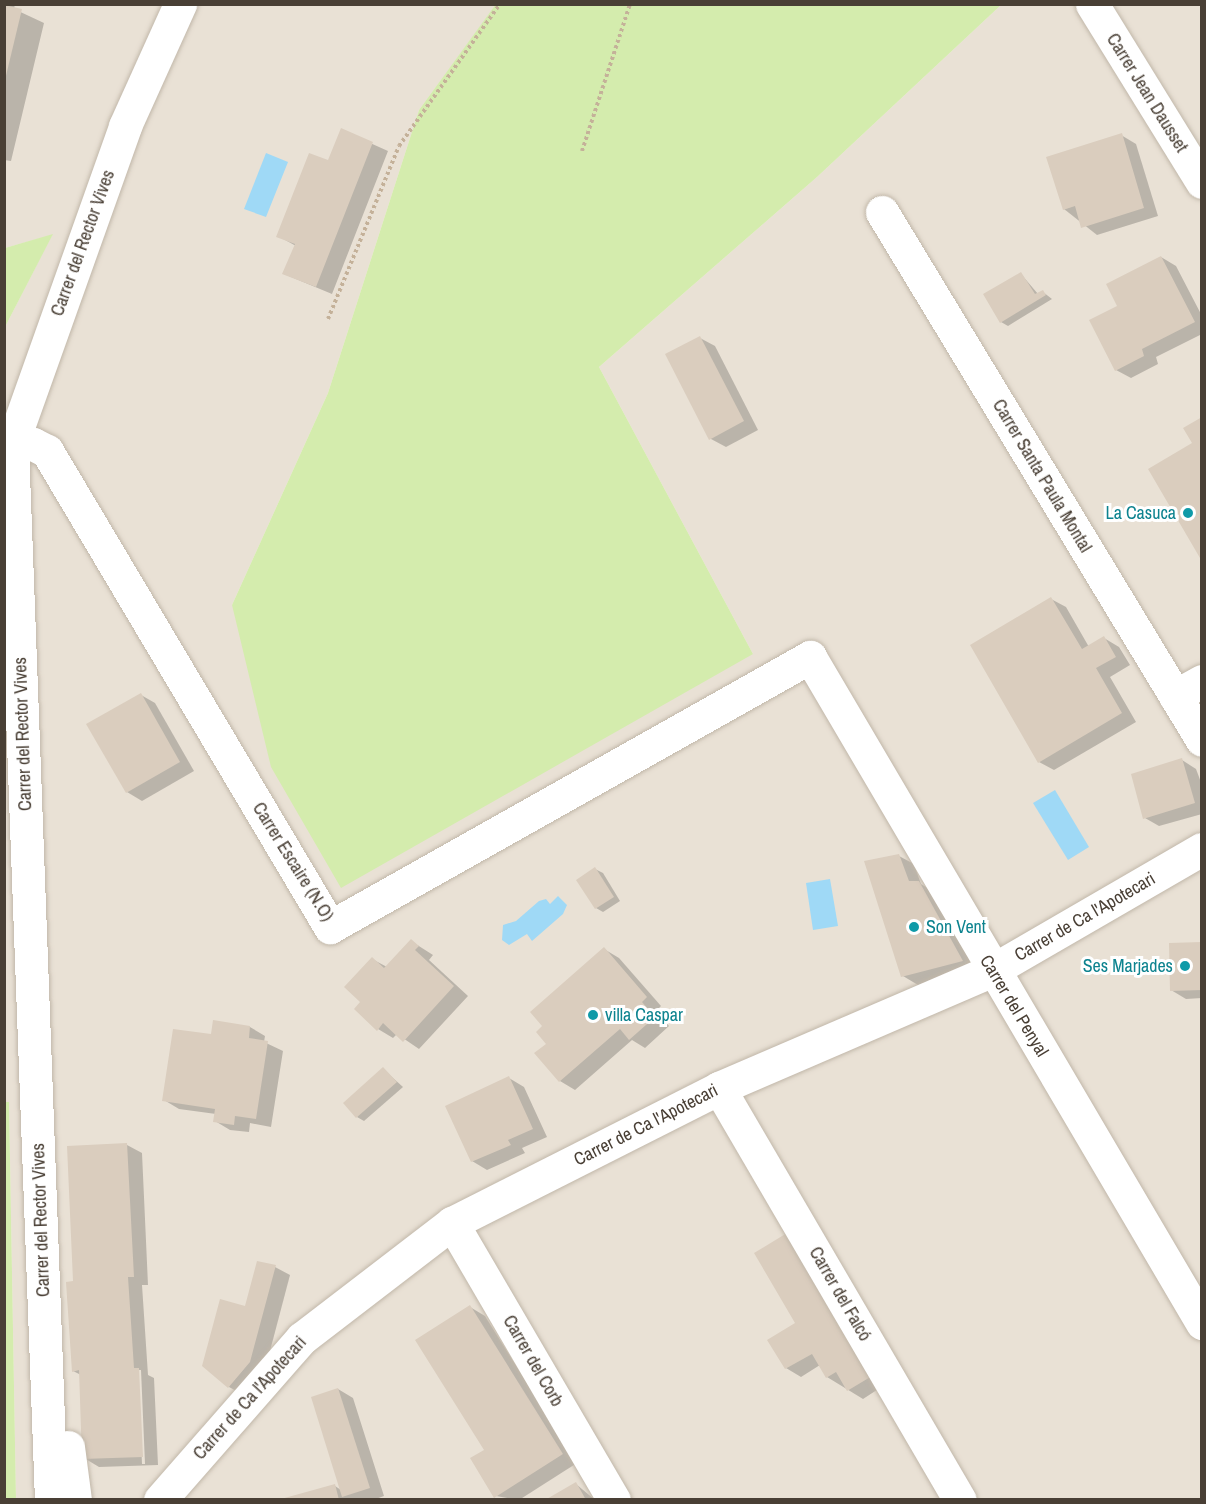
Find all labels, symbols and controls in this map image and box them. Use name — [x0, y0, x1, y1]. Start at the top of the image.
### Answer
street label: Carrer Jean Dausset — [1102, 30, 1192, 156]
street label: Carrer del Rector Vives — [47, 167, 119, 319]
street label: Carrer Santa Paula Montal — [988, 396, 1096, 556]
place label: La Casuca — [1105, 502, 1176, 524]
marker: La Casuca — [1181, 506, 1195, 520]
street label: Carrer del Rector Vives — [10, 657, 36, 811]
street label: Carrer Escaire (N.O) — [248, 799, 338, 925]
street label: Carrer de Ca l'Apotecari — [1011, 868, 1159, 966]
place label: Son Vent — [926, 916, 986, 938]
marker: Son Vent — [907, 920, 921, 934]
street label: Carrer del Penyal — [975, 951, 1053, 1061]
place label: Ses Marjades — [1083, 955, 1173, 977]
marker: Ses Marjades — [1178, 959, 1192, 973]
place label: villa Caspar — [605, 1004, 683, 1026]
marker: villa Caspar — [586, 1008, 600, 1022]
street label: Carrer de Ca l'Apotecari — [570, 1079, 722, 1171]
street label: Carrer del Rector Vives — [28, 1143, 54, 1297]
street label: Carrer del Falcó — [804, 1243, 876, 1345]
street label: Carrer del Corb — [498, 1312, 568, 1410]
street label: Carrer de Ca l'Apotecari — [189, 1332, 311, 1464]

